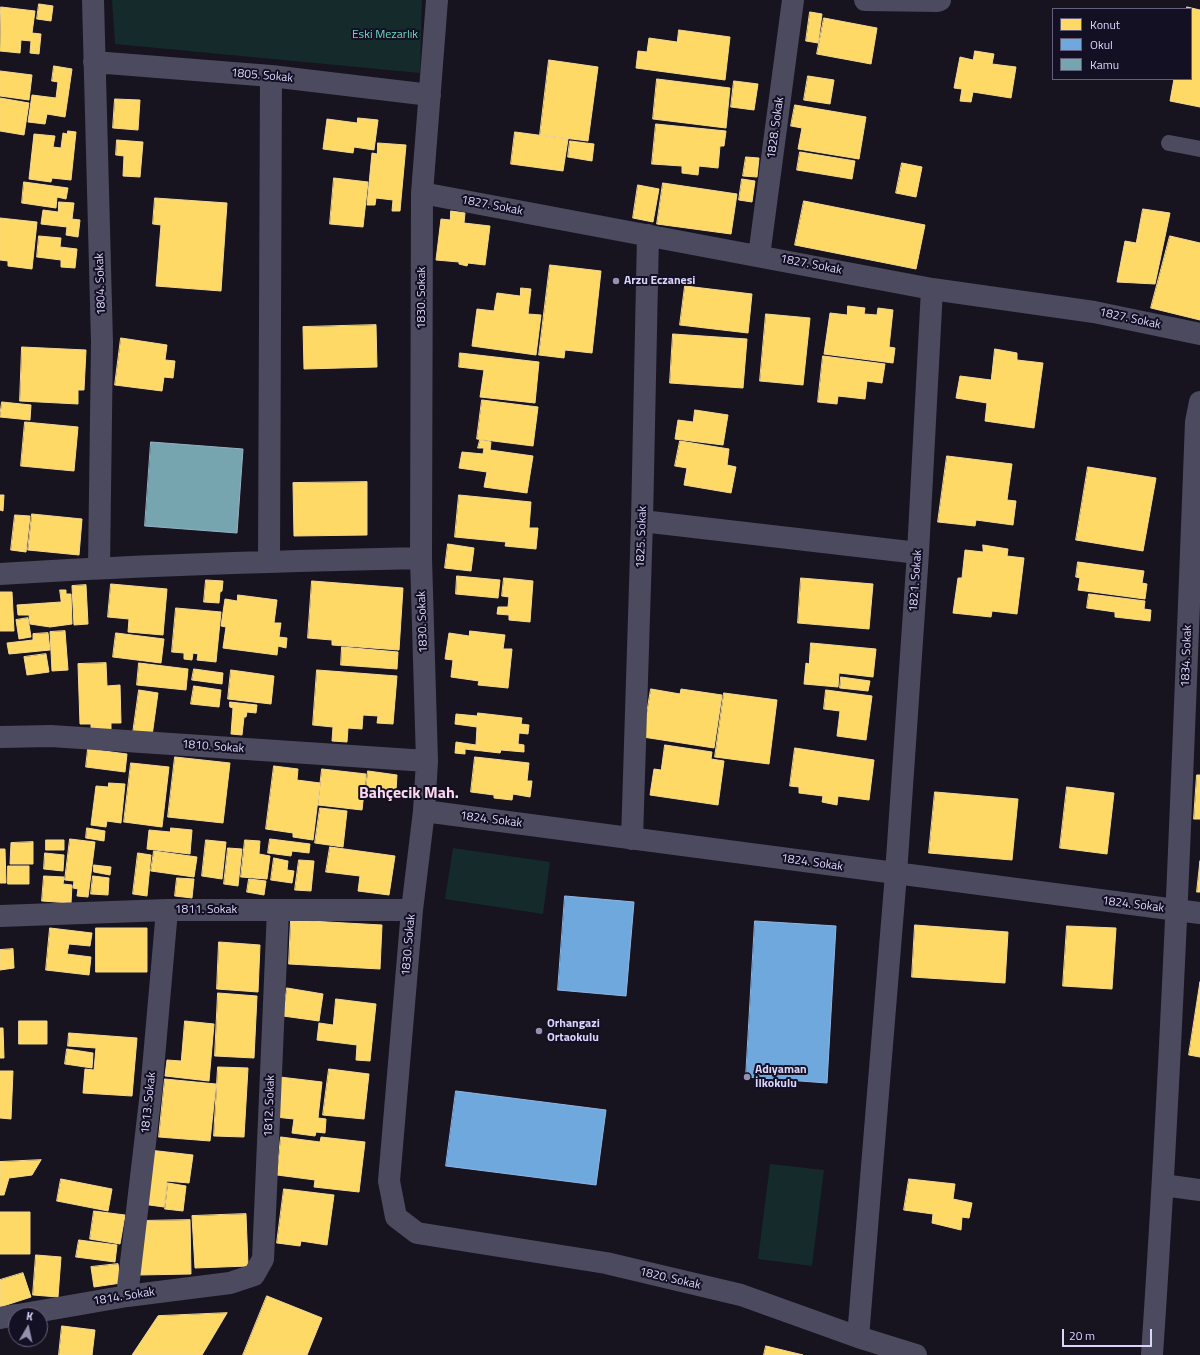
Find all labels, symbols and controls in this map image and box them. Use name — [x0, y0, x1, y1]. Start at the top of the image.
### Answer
legend — [1052, 8, 1192, 80]
text: Konut — [1090, 15, 1120, 34]
park label: Eski Mezarlık — [352, 28, 418, 42]
text: Okul — [1090, 35, 1113, 54]
text: Kamu — [1090, 55, 1119, 74]
street label: 1805. Sokak — [230, 66, 294, 86]
street label: 1828. Sokak — [765, 96, 787, 160]
street label: 1827. Sokak — [460, 193, 524, 219]
street label: 1827. Sokak — [779, 252, 843, 278]
street label: 1804. Sokak — [93, 253, 109, 315]
street label: 1830. Sokak — [415, 267, 429, 329]
place label: Arzu Eczanesi — [624, 274, 695, 288]
marker: Arzu Eczanesi — [611, 276, 621, 286]
street label: 1827. Sokak — [1098, 305, 1162, 333]
street label: 1825. Sokak — [634, 506, 650, 568]
street label: 1821. Sokak — [907, 549, 925, 613]
street label: 1830. Sokak — [415, 591, 431, 653]
street label: 1834. Sokak — [1179, 625, 1195, 687]
street label: 1810. Sokak — [181, 738, 245, 756]
district label: Bahçecik Mah. — [359, 784, 459, 804]
street label: 1824. Sokak — [459, 809, 523, 831]
street label: 1824. Sokak — [780, 852, 844, 874]
street label: 1824. Sokak — [1101, 894, 1165, 916]
street label: 1811. Sokak — [175, 903, 237, 917]
street label: 1830. Sokak — [399, 913, 419, 977]
place label: Orhangazi Ortaokulu — [547, 1017, 600, 1045]
marker: Orhangazi Ortaokulu — [534, 1026, 544, 1036]
place label: Adıyaman İlkokulu — [755, 1063, 807, 1091]
street label: 1813. Sokak — [139, 1071, 159, 1135]
marker: Adıyaman İlkokulu — [742, 1072, 752, 1082]
street label: 1812. Sokak — [262, 1075, 278, 1137]
street label: 1820. Sokak — [638, 1265, 702, 1293]
street label: 1814. Sokak — [92, 1285, 156, 1309]
north arrow — [8, 1307, 48, 1347]
text: K — [25, 1308, 34, 1325]
scale bar — [1064, 1321, 1154, 1347]
text: 20 m — [1069, 1326, 1095, 1345]

